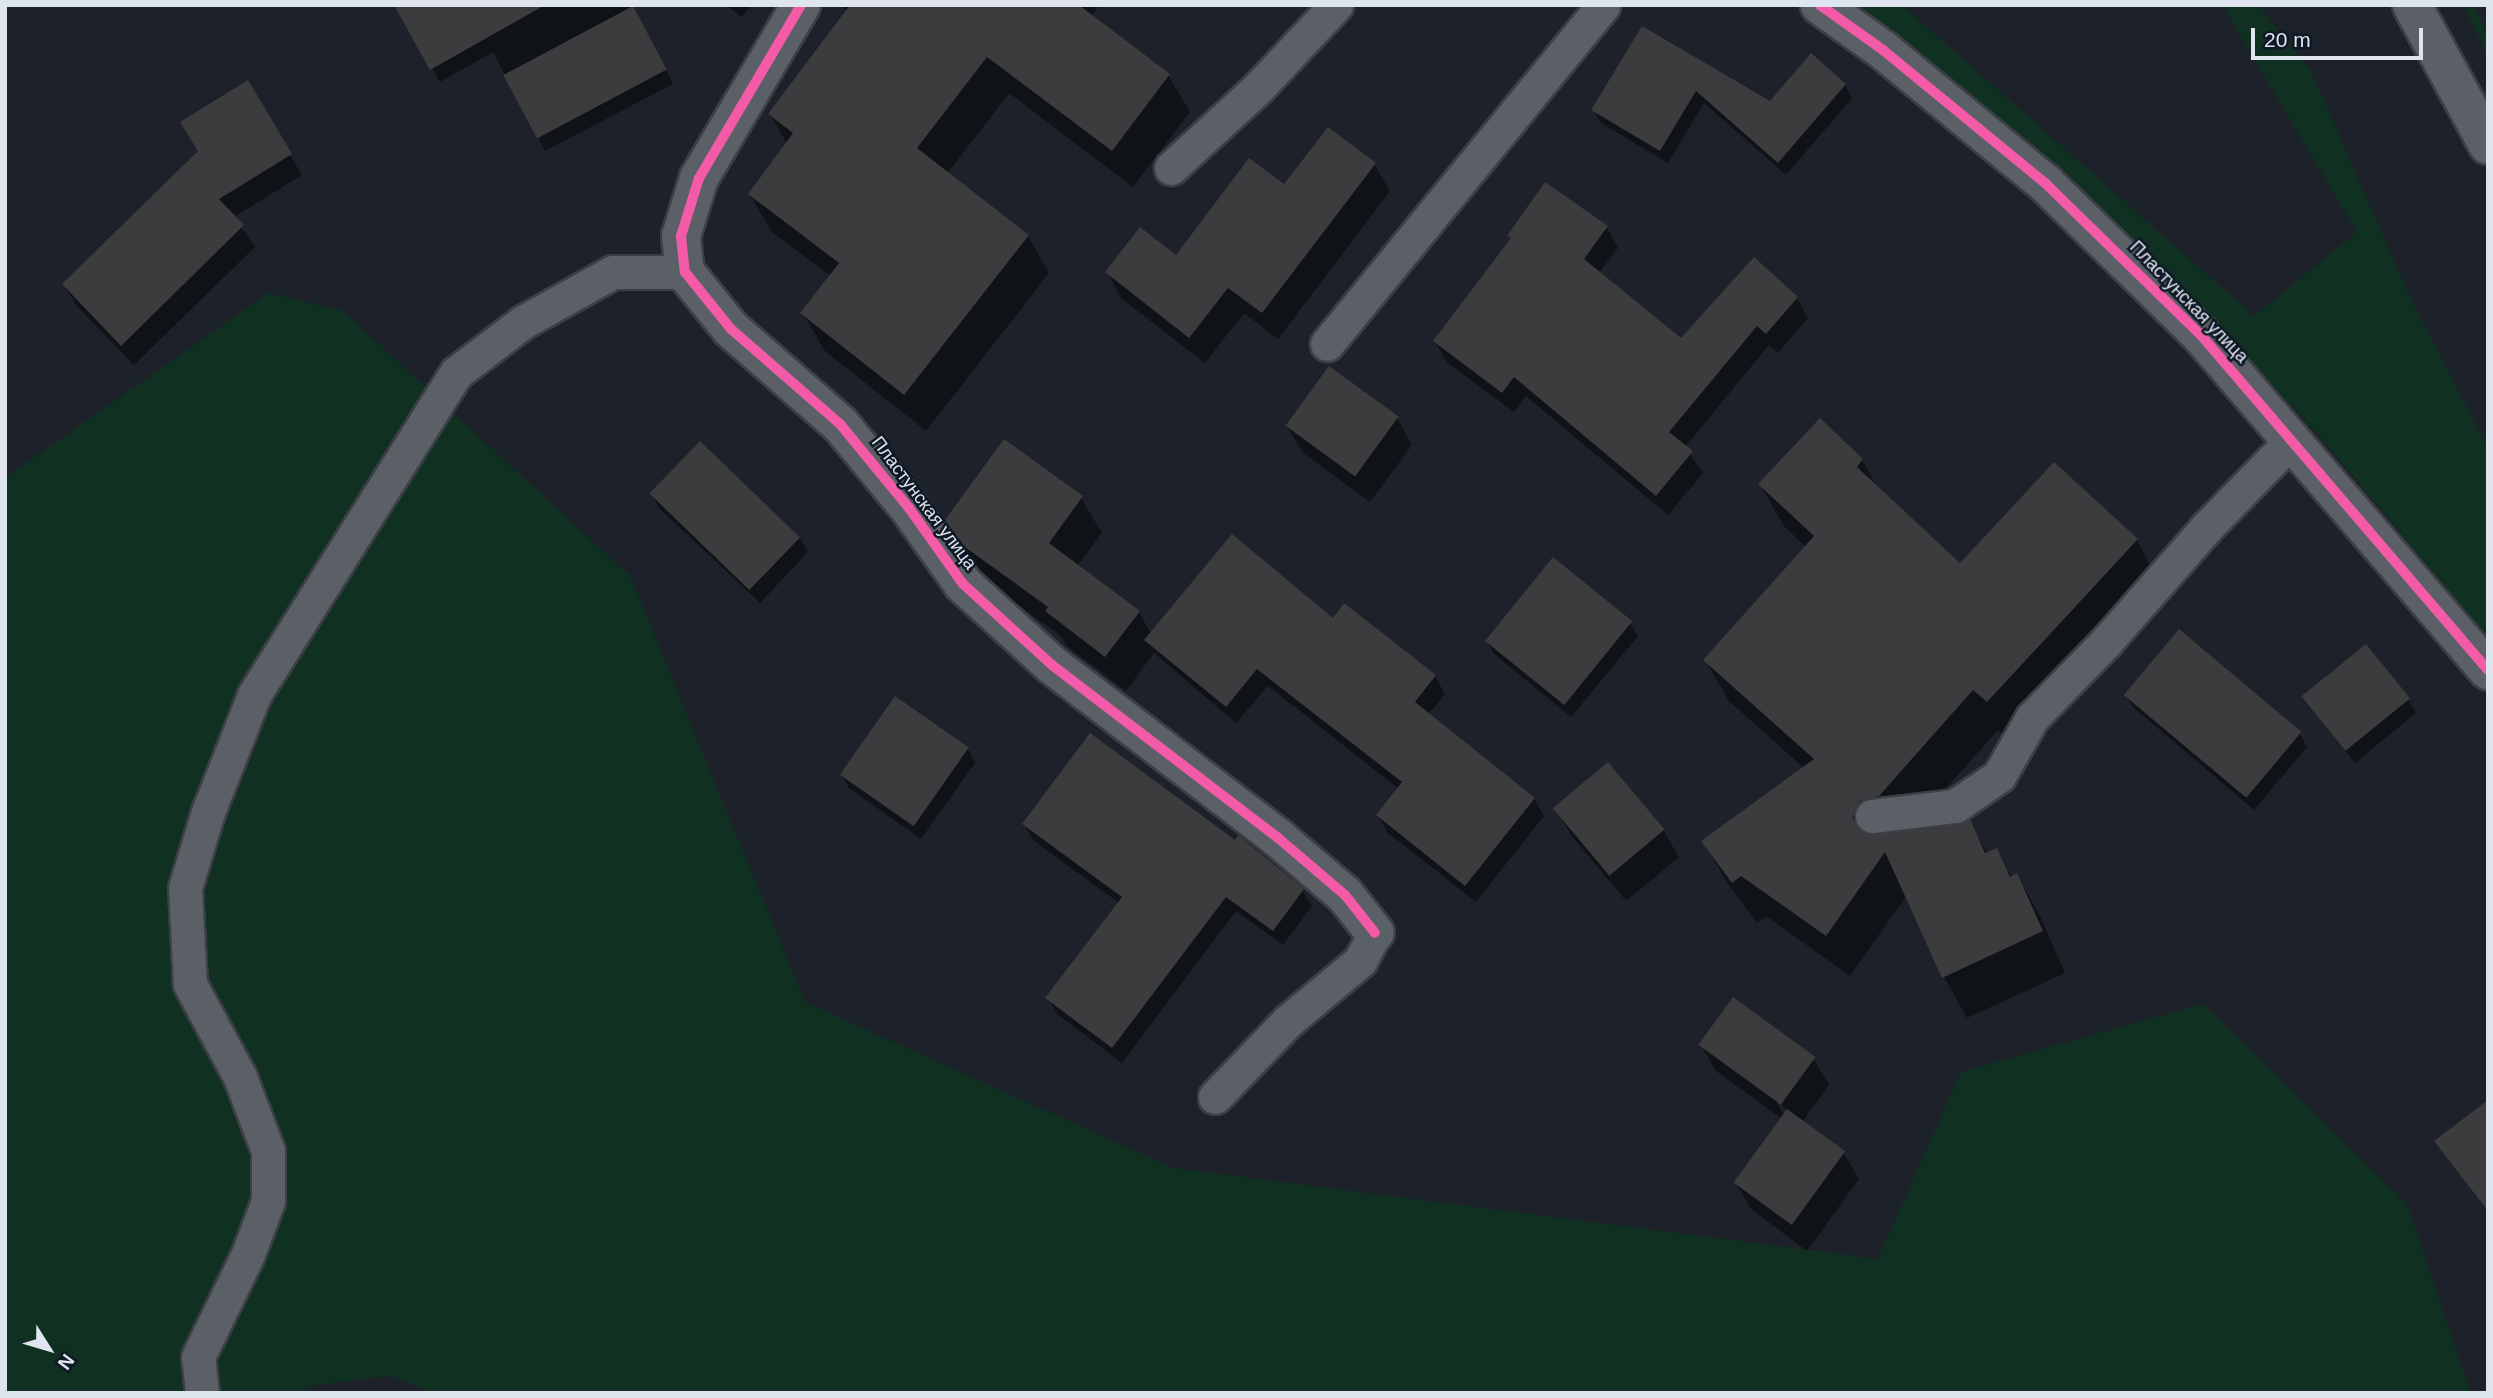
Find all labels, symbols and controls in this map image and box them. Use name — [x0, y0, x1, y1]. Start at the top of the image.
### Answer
scale bar — [2255, 14, 2426, 58]
text: 20 m — [2264, 28, 2311, 51]
street label: Пластунская улица — [2125, 236, 2253, 368]
street label: Пластунская улица — [867, 432, 981, 574]
north arrow — [14, 1314, 84, 1384]
text: N — [54, 1350, 79, 1374]

